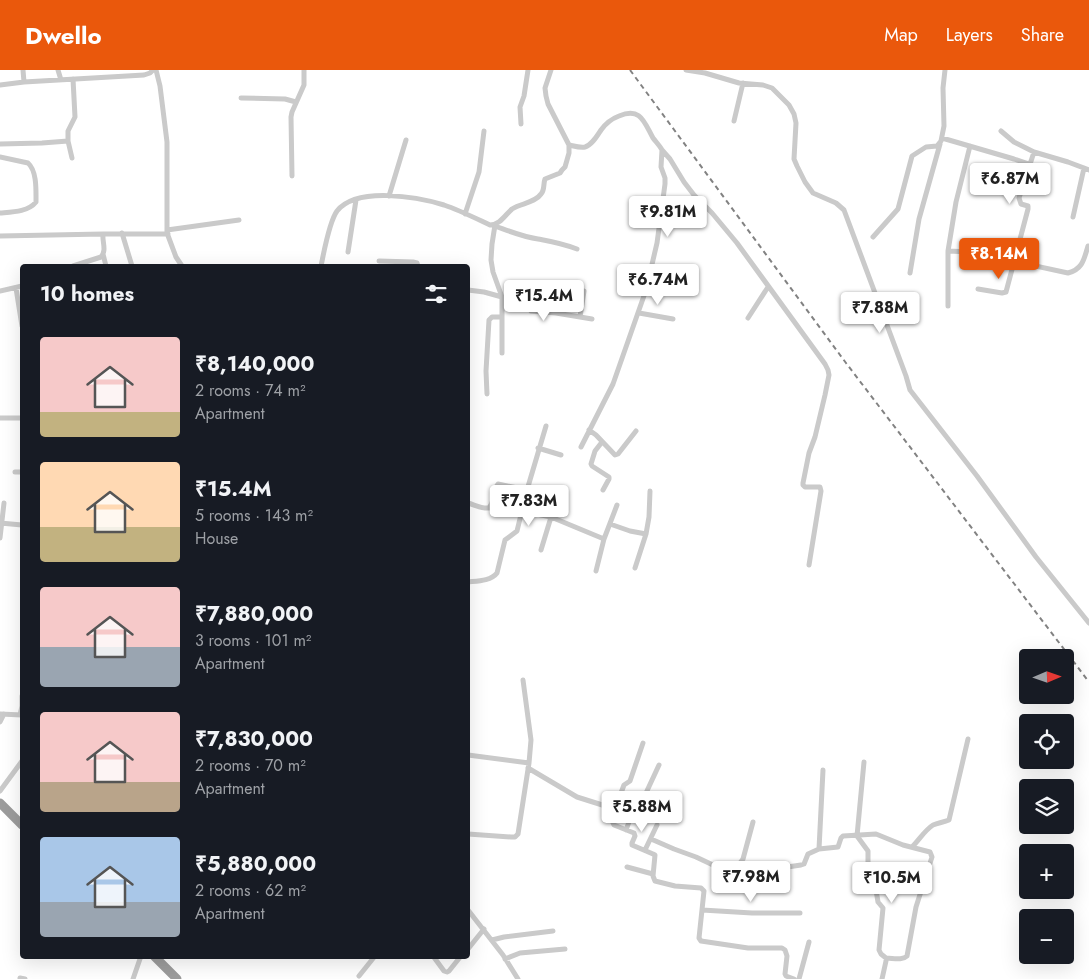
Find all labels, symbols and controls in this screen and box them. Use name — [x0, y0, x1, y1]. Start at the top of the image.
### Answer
text: Dwello — [25, 18, 102, 53]
text: Map — [884, 22, 918, 48]
text: Layers — [946, 22, 993, 48]
text: Share — [1021, 22, 1064, 48]
pin: ₹6.87M — [969, 162, 1051, 205]
text: ₹6.87M — [981, 167, 1039, 190]
pin: ₹9.81M — [627, 196, 709, 238]
text: ₹9.81M — [640, 200, 696, 223]
pin: ₹8.14M — [958, 238, 1040, 280]
text: ₹8.14M — [970, 242, 1028, 265]
pin: ₹6.74M — [617, 264, 699, 306]
text: ₹6.74M — [628, 268, 688, 291]
text: 10 homes — [40, 279, 134, 309]
icon: filters — [422, 280, 450, 308]
pin: ₹15.4M — [503, 280, 585, 322]
text: ₹15.4M — [515, 284, 573, 307]
pin: ₹7.88M — [839, 292, 921, 334]
text: ₹7.88M — [852, 296, 908, 319]
text: ₹8,140,000 — [195, 349, 314, 379]
icon: home — [80, 357, 140, 417]
text: 2 rooms · 74 m² — [195, 379, 306, 402]
text: Apartment — [195, 402, 265, 425]
text: ₹15.4M — [195, 474, 271, 504]
icon: home — [80, 482, 140, 542]
pin: ₹7.83M — [488, 484, 570, 527]
text: ₹7.83M — [501, 489, 557, 512]
text: 5 rooms · 143 m² — [195, 504, 313, 527]
text: House — [195, 527, 238, 550]
text: ₹7,880,000 — [195, 599, 313, 629]
icon: home — [80, 607, 140, 667]
text: 3 rooms · 101 m² — [195, 629, 311, 652]
north arrow — [1019, 649, 1074, 704]
map controls — [1019, 649, 1074, 964]
text: Apartment — [195, 652, 265, 675]
button: locate — [1019, 714, 1074, 769]
text: ₹7,830,000 — [195, 724, 313, 754]
icon: home — [80, 732, 140, 792]
text: 2 rooms · 70 m² — [195, 754, 306, 777]
text: Apartment — [195, 777, 265, 800]
button: layers — [1019, 779, 1074, 834]
pin: ₹5.88M — [601, 790, 683, 833]
text: ₹5.88M — [613, 795, 671, 818]
button: + — [1019, 844, 1074, 899]
text: ₹5,880,000 — [195, 849, 316, 879]
icon: home — [80, 857, 140, 917]
pin: ₹7.98M — [710, 860, 792, 903]
pin: ₹10.5M — [851, 862, 933, 904]
text: ₹7.98M — [722, 865, 780, 888]
text: ₹10.5M — [863, 866, 921, 889]
text: 2 rooms · 62 m² — [195, 879, 306, 902]
text: Apartment — [195, 902, 265, 925]
button: − — [1019, 909, 1074, 964]

